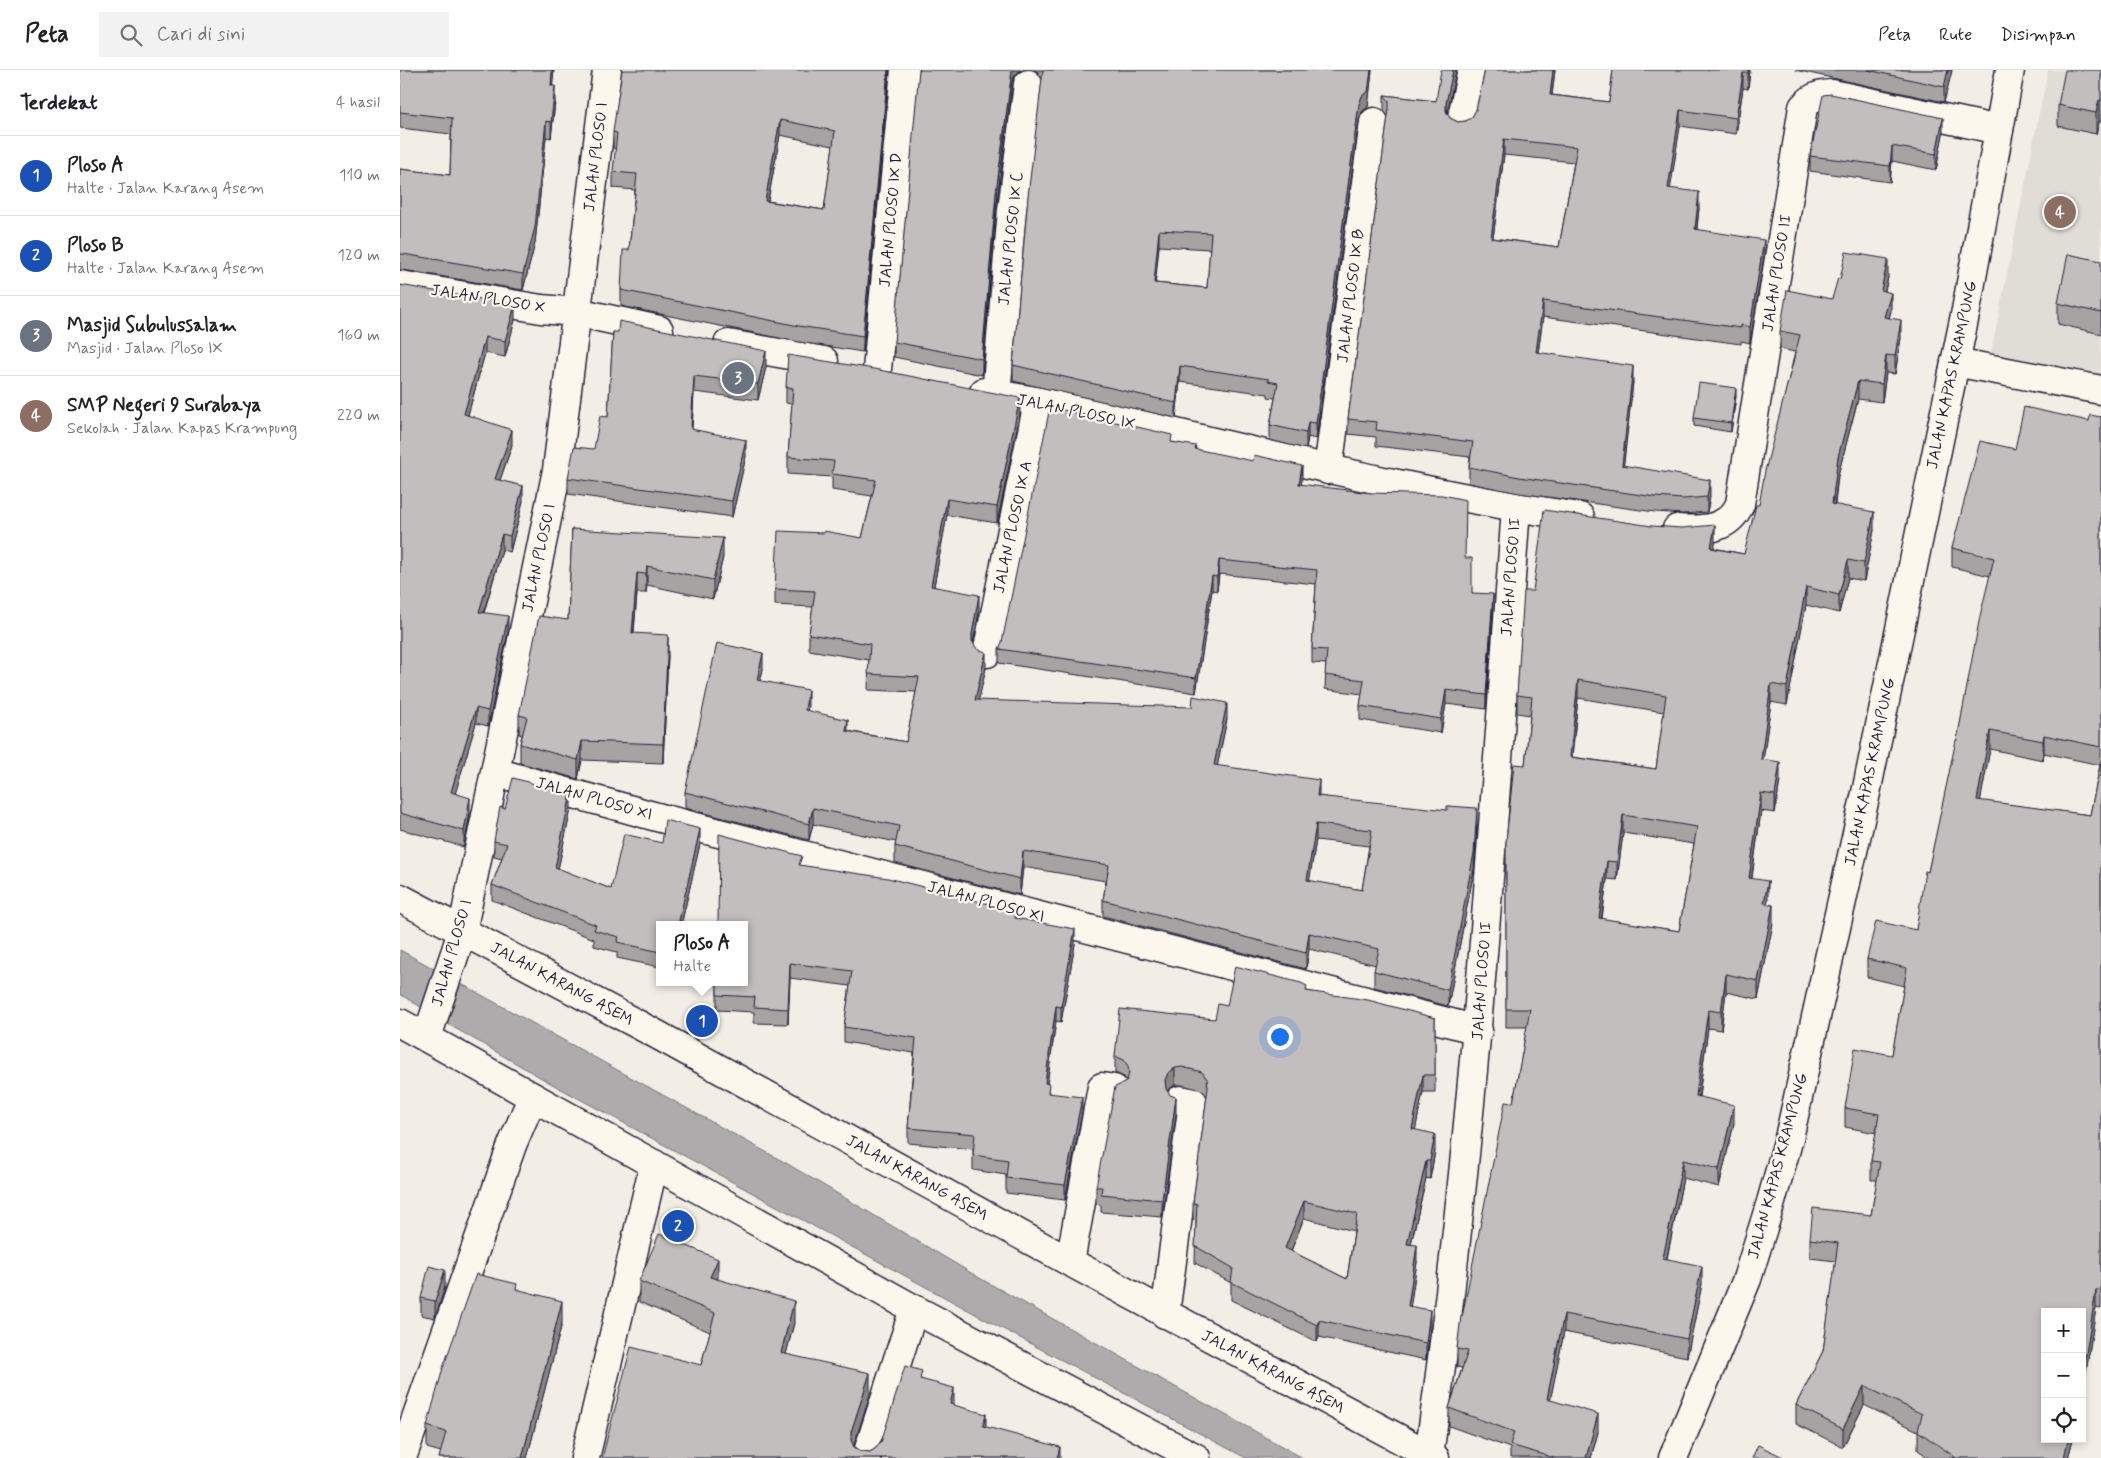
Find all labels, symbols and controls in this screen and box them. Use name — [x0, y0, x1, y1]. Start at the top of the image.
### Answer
search box — [99, 12, 449, 57]
text: Peta — [25, 19, 69, 50]
icon: search — [117, 21, 145, 49]
text: Cari di sini — [157, 22, 245, 47]
text: Peta — [1878, 23, 1911, 47]
text: Rute — [1939, 23, 1972, 47]
text: Disimpan — [2000, 23, 2076, 47]
text: Terdekat — [20, 89, 98, 117]
text: 4 hasil — [336, 92, 380, 113]
street label: JALAN PLOSO I — [579, 101, 613, 213]
street label: JALAN PLOSO IX D — [875, 152, 907, 288]
text: Ploso A — [67, 153, 124, 178]
text: 1 — [32, 165, 40, 186]
text: 110 m — [339, 165, 380, 186]
street label: JALAN PLOSO IX C — [994, 171, 1028, 307]
text: Halte · Jalan Karang Asem — [67, 178, 264, 199]
pin: 4 — [2044, 193, 2076, 231]
street label: JALAN PLOSO II — [1757, 213, 1797, 333]
street label: JALAN PLOSO IX B — [1332, 228, 1370, 364]
text: Ploso B — [67, 233, 124, 258]
text: 2 — [32, 245, 40, 266]
text: 120 m — [338, 245, 380, 266]
text: Halte · Jalan Karang Asem — [67, 258, 264, 279]
street label: JALAN KAPAS KRAMPUNG — [1922, 279, 1982, 471]
street label: JALAN PLOSO X — [429, 280, 547, 318]
text: Masjid Subulussalam — [67, 313, 237, 338]
text: 3 — [32, 325, 40, 346]
text: 160 m — [337, 325, 380, 346]
text: Masjid · Jalan Ploso IX — [67, 338, 223, 359]
pin: 3 — [722, 359, 754, 397]
street label: JALAN PLOSO IX — [1015, 389, 1137, 435]
text: SMP Negeri 9 Surabaya — [67, 393, 261, 418]
text: 4 — [31, 405, 41, 426]
text: 220 m — [337, 405, 380, 426]
text: Sekolah · Jalan Kapas Krampung — [67, 418, 297, 439]
street label: JALAN PLOSO IX A — [989, 459, 1037, 595]
street label: JALAN PLOSO I — [517, 502, 561, 614]
street label: JALAN PLOSO II — [1496, 517, 1526, 637]
street label: JALAN KAPAS KRAMPUNG — [1840, 676, 1900, 868]
street label: JALAN PLOSO XI — [533, 772, 655, 826]
street label: JALAN PLOSO XI — [925, 876, 1047, 928]
street label: JALAN PLOSO I — [427, 897, 477, 1009]
popup — [656, 921, 748, 986]
street label: JALAN PLOSO II — [1467, 921, 1497, 1041]
text: Ploso A — [674, 931, 730, 956]
street label: JALAN KARANG ASEM — [487, 937, 637, 1031]
text: Halte — [674, 956, 711, 977]
pin: 1 — [686, 1002, 718, 1040]
your location — [1267, 1024, 1293, 1050]
street label: JALAN KAPAS KRAMPUNG — [1743, 1071, 1813, 1261]
street label: JALAN KARANG ASEM — [842, 1130, 992, 1226]
pin: 2 — [662, 1207, 694, 1245]
map controls — [2041, 1308, 2086, 1443]
button: + — [2041, 1308, 2086, 1353]
street label: JALAN KARANG ASEM — [1198, 1325, 1348, 1419]
button: − — [2041, 1353, 2086, 1398]
button: locate — [2041, 1398, 2086, 1443]

